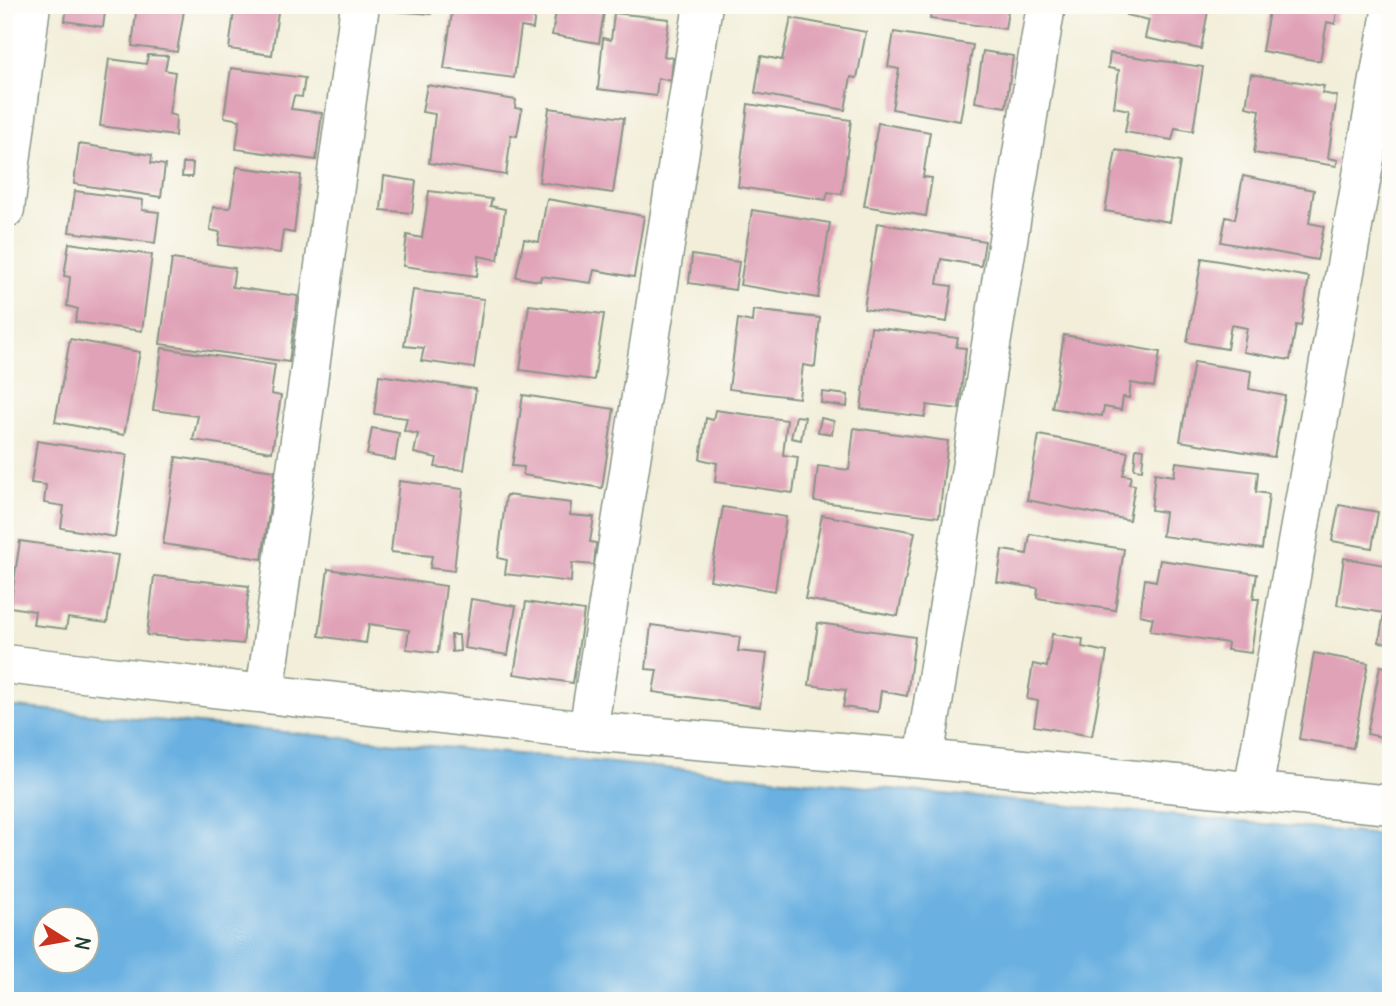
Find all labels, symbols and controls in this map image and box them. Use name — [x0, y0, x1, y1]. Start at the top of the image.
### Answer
north arrow — [32, 904, 102, 974]
text: N — [70, 935, 96, 952]

